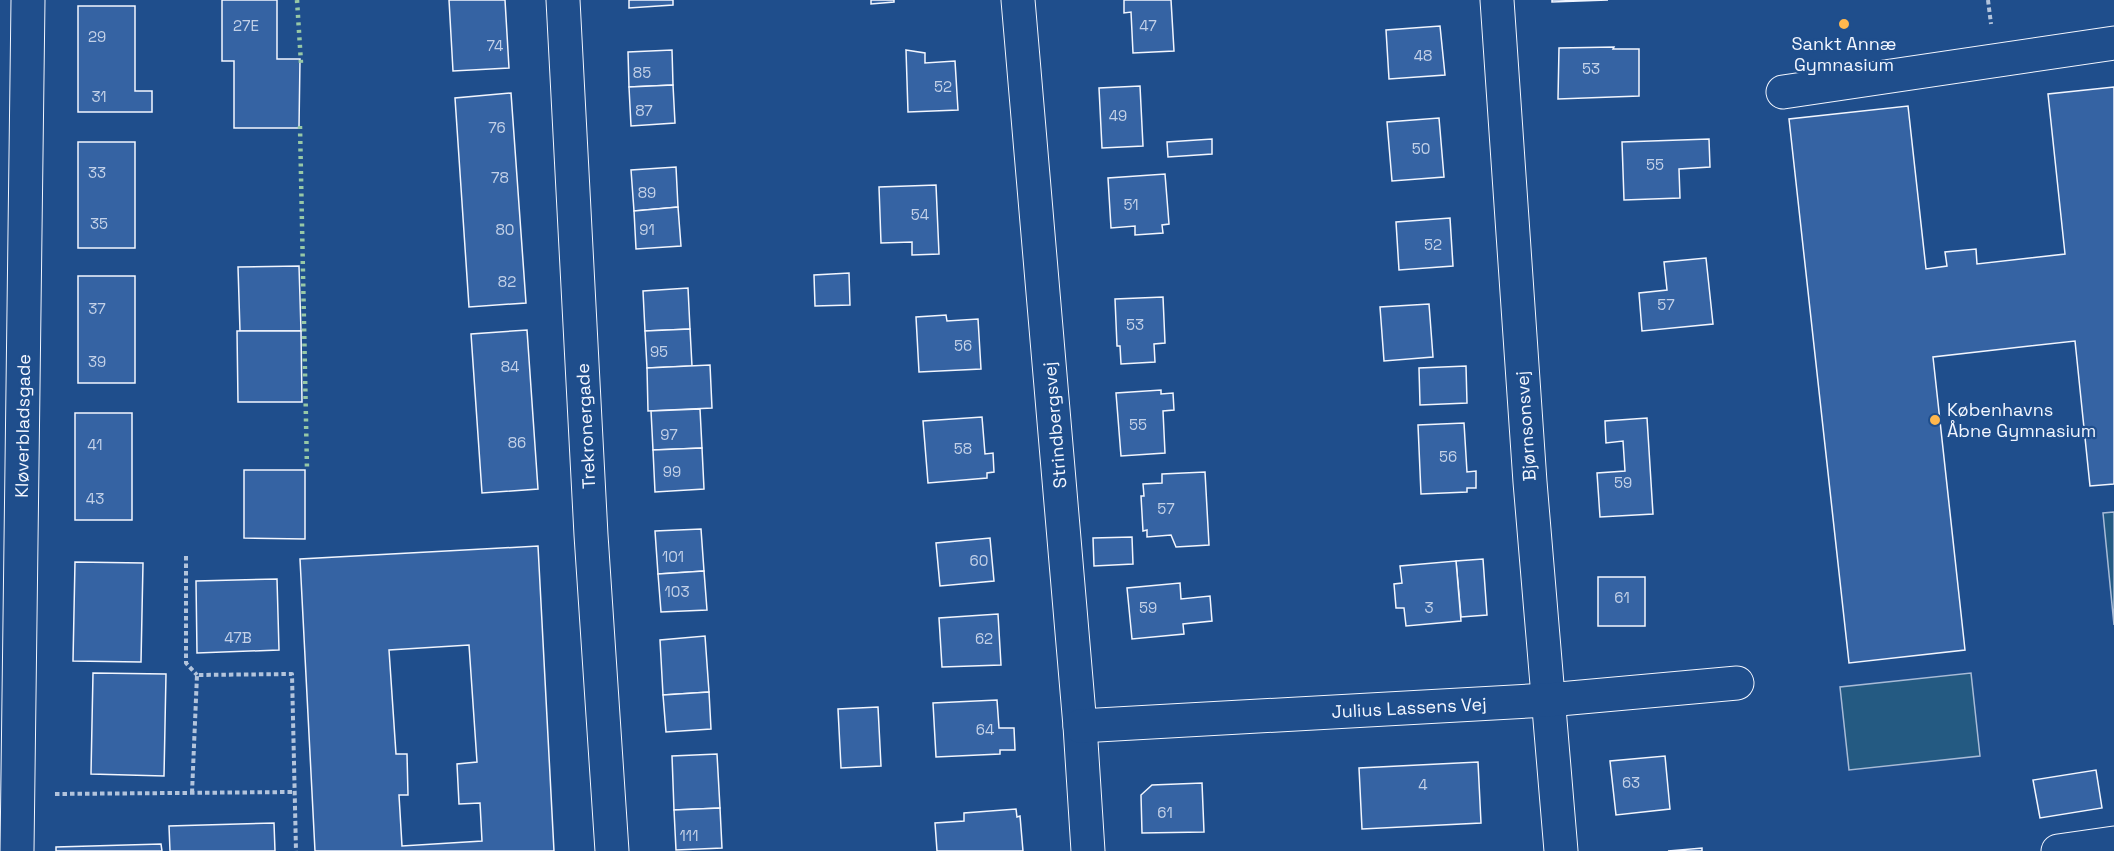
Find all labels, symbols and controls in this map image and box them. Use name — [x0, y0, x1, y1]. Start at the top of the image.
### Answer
house number: 27E — [233, 16, 259, 35]
house number: 47 — [1139, 16, 1157, 35]
marker: Sankt Annæ Gymnasium — [1837, 17, 1851, 31]
house number: 29 — [88, 27, 106, 46]
place label: Sankt Annæ Gymnasium — [1792, 32, 1896, 76]
house number: 74 — [487, 36, 503, 55]
house number: 48 — [1414, 46, 1432, 65]
house number: 53 — [1582, 59, 1600, 78]
house number: 85 — [633, 63, 651, 82]
house number: 52 — [934, 77, 952, 96]
house number: 31 — [91, 87, 107, 106]
house number: 87 — [635, 101, 653, 120]
house number: 49 — [1109, 106, 1127, 125]
house number: 76 — [488, 118, 506, 137]
house number: 50 — [1412, 139, 1430, 158]
house number: 55 — [1646, 155, 1664, 174]
house number: 33 — [88, 163, 106, 182]
house number: 78 — [491, 168, 509, 187]
house number: 89 — [638, 183, 656, 202]
house number: 51 — [1123, 195, 1139, 214]
house number: 54 — [911, 205, 929, 224]
house number: 35 — [90, 214, 108, 233]
house number: 80 — [496, 220, 514, 239]
house number: 91 — [639, 220, 655, 239]
house number: 52 — [1424, 235, 1442, 254]
house number: 82 — [498, 272, 516, 291]
house number: 57 — [1657, 295, 1675, 314]
house number: 37 — [88, 299, 106, 318]
house number: 53 — [1126, 315, 1144, 334]
house number: 56 — [954, 336, 972, 355]
house number: 95 — [650, 342, 668, 361]
house number: 39 — [88, 352, 106, 371]
street label: Kløverbladsgade — [10, 354, 35, 498]
house number: 84 — [501, 357, 519, 376]
street label: Strindbergsvej — [1038, 361, 1071, 489]
street label: Trekronergade — [571, 363, 600, 489]
street label: Bjørnsonsvej — [1510, 370, 1541, 482]
place label: Københavns Åbne Gymnasium — [1947, 398, 2096, 442]
marker: Københavns Åbne Gymnasium — [1928, 413, 1942, 427]
house number: 55 — [1129, 415, 1147, 434]
house number: 97 — [660, 425, 678, 444]
house number: 86 — [508, 433, 526, 452]
house number: 41 — [87, 435, 103, 454]
house number: 58 — [954, 439, 972, 458]
house number: 56 — [1439, 447, 1457, 466]
house number: 99 — [663, 462, 681, 481]
house number: 59 — [1614, 473, 1632, 492]
house number: 43 — [86, 489, 104, 508]
house number: 57 — [1157, 499, 1175, 518]
house number: 101 — [662, 547, 684, 566]
house number: 60 — [970, 551, 988, 570]
house number: 103 — [665, 582, 689, 601]
house number: 61 — [1614, 588, 1630, 607]
house number: 59 — [1139, 598, 1157, 617]
house number: 3 — [1424, 598, 1434, 617]
house number: 47B — [224, 628, 252, 647]
house number: 62 — [975, 629, 993, 648]
street label: Julius Lassens Vej — [1331, 692, 1487, 723]
house number: 64 — [976, 720, 994, 739]
house number: 63 — [1622, 773, 1640, 792]
house number: 4 — [1418, 775, 1428, 794]
house number: 61 — [1157, 803, 1173, 822]
house number: 111 — [680, 826, 698, 845]

